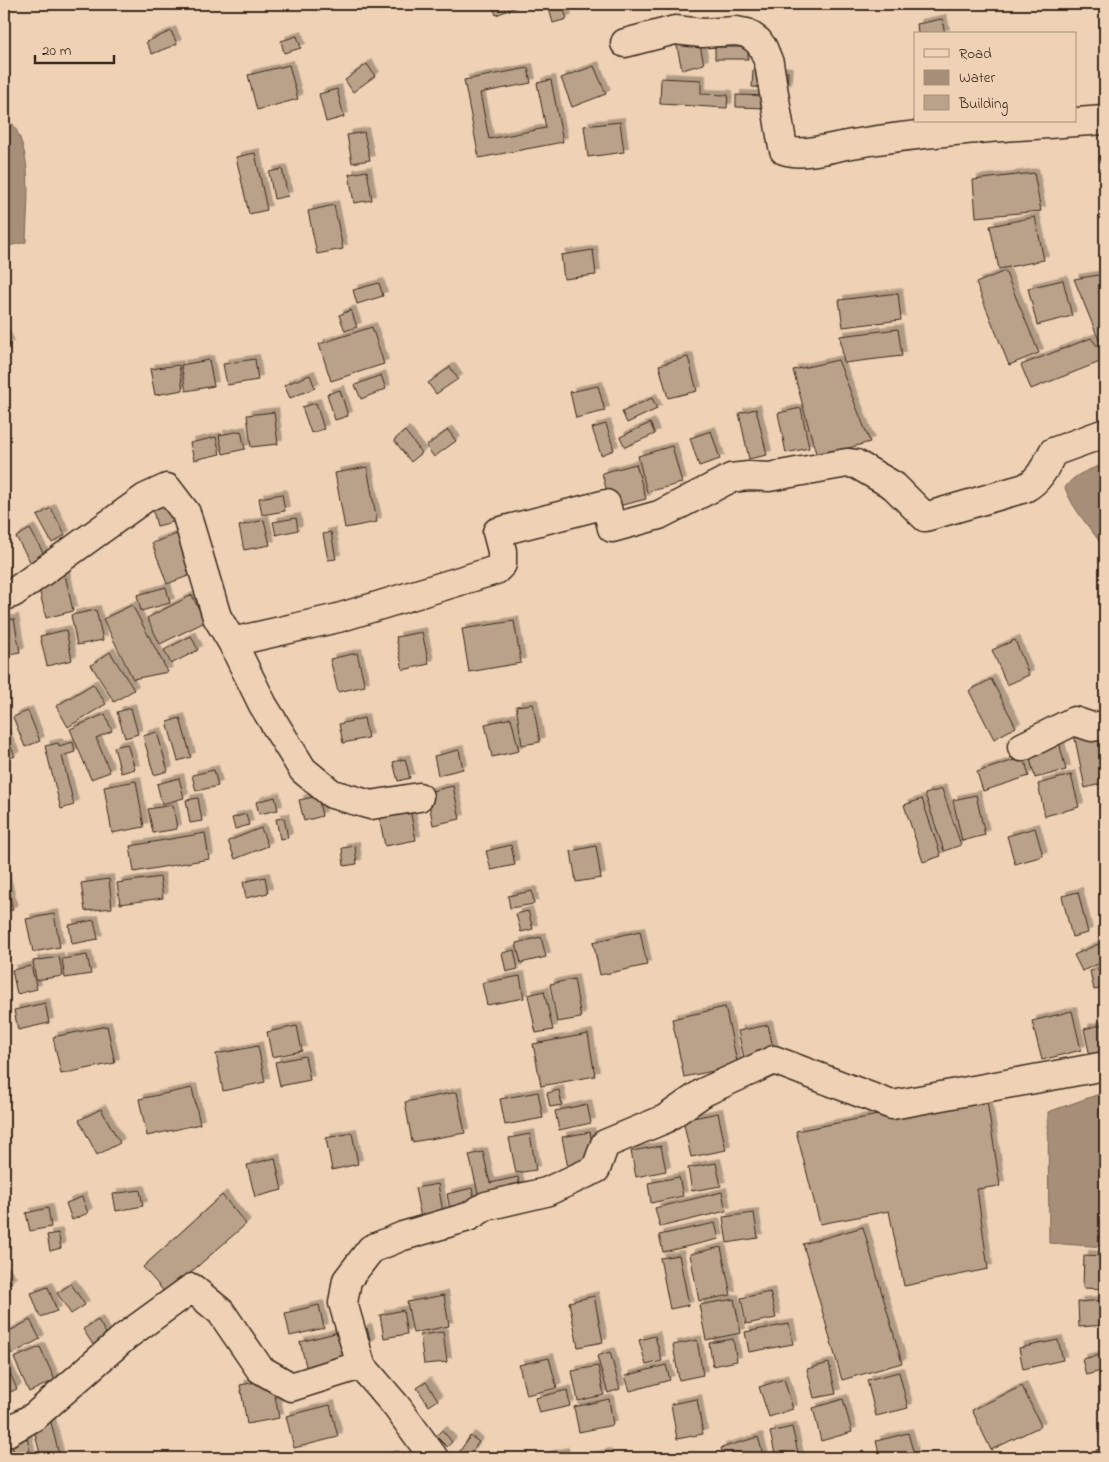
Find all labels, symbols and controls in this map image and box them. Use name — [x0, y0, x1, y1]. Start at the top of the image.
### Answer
scale bar — [35, 32, 114, 64]
legend — [914, 32, 1076, 122]
text: 20 m — [42, 40, 72, 62]
text: Road — [959, 43, 992, 65]
text: Water — [959, 67, 995, 89]
text: Building — [958, 93, 1008, 116]

